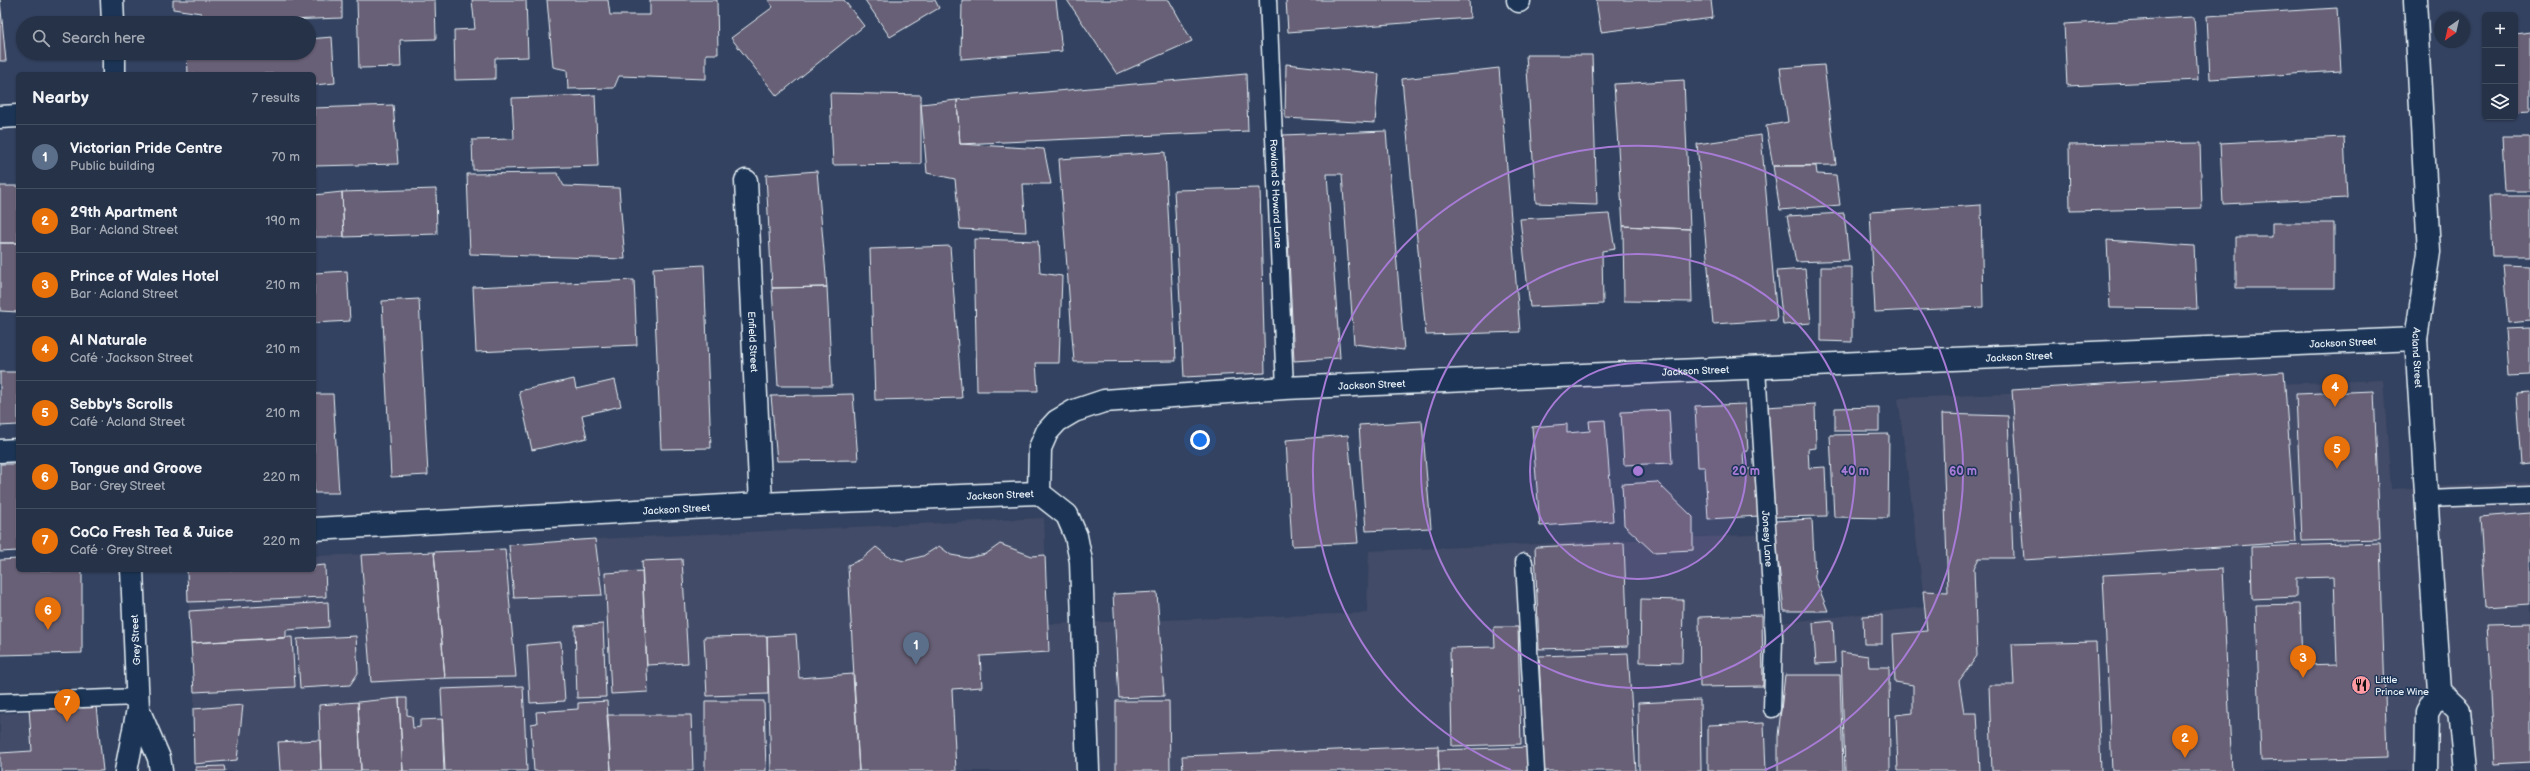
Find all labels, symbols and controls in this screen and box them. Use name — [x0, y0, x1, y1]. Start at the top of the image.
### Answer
north arrow — [2434, 12, 2470, 48]
map controls — [2482, 12, 2518, 120]
button: + — [2482, 12, 2518, 48]
search box — [16, 16, 316, 60]
icon: search — [30, 27, 52, 49]
text: Search here — [62, 29, 145, 48]
button: − — [2482, 48, 2518, 84]
button: layers — [2482, 84, 2518, 120]
text: Nearby — [32, 88, 89, 108]
text: 7 results — [252, 90, 300, 106]
text: Victorian Pride Centre — [70, 139, 222, 158]
street label: Rowland S Howard Lane — [1267, 139, 1284, 249]
text: 1 — [42, 149, 48, 165]
text: 70 m — [272, 149, 300, 165]
text: Public building — [70, 158, 155, 174]
text: 29th Apartment — [70, 203, 177, 222]
text: 2 — [41, 213, 49, 229]
text: 190 m — [266, 213, 300, 229]
text: Bar · Acland Street — [70, 222, 178, 238]
text: Prince of Wales Hotel — [70, 267, 219, 286]
text: 3 — [41, 277, 49, 293]
text: 210 m — [266, 277, 300, 293]
text: Bar · Acland Street — [70, 286, 178, 302]
street label: Enfield Street — [745, 311, 760, 373]
street label: Acland Street — [2409, 326, 2424, 388]
text: Al Naturale — [70, 331, 147, 350]
street label: Jackson Street — [2309, 336, 2377, 351]
text: 4 — [41, 341, 49, 357]
text: 210 m — [266, 341, 300, 357]
text: Café · Jackson Street — [70, 350, 193, 366]
street label: Jackson Street — [1985, 350, 2053, 365]
street label: Jackson Street — [1662, 364, 1729, 379]
pin: 4 — [2322, 374, 2348, 407]
street label: Jackson Street — [1338, 378, 1406, 393]
text: Sebby's Scrolls — [70, 395, 173, 414]
text: 5 — [41, 405, 49, 421]
text: 210 m — [266, 405, 300, 421]
text: Café · Acland Street — [70, 414, 185, 430]
your location — [1190, 430, 1210, 450]
pin: 5 — [2324, 436, 2350, 469]
text: Tongue and Groove — [70, 459, 202, 478]
centre of rings — [1631, 464, 1645, 478]
text: 20 m — [1732, 464, 1760, 479]
text: 40 m — [1841, 464, 1869, 479]
text: 60 m — [1949, 464, 1977, 479]
text: 6 — [41, 469, 49, 485]
text: 220 m — [263, 469, 300, 485]
text: Bar · Grey Street — [70, 478, 165, 494]
street label: Jackson Street — [966, 488, 1034, 503]
street label: Jackson Street — [643, 502, 710, 518]
street label: Jonesy Lane — [1759, 510, 1775, 567]
text: CoCo Fresh Tea & Juice — [70, 523, 233, 542]
text: 7 — [41, 533, 49, 549]
text: 220 m — [263, 533, 300, 549]
text: Café · Grey Street — [70, 542, 172, 558]
pin: 6 — [35, 597, 61, 630]
street label: Grey Street — [129, 614, 143, 666]
pin: 1 — [903, 632, 929, 665]
pin: 3 — [2290, 645, 2316, 678]
restaurant icon: Little Prince Wine — [2350, 674, 2372, 696]
place label: Little Prince Wine — [2375, 674, 2429, 698]
pin: 7 — [54, 689, 80, 722]
pin: 2 — [2172, 725, 2198, 758]

